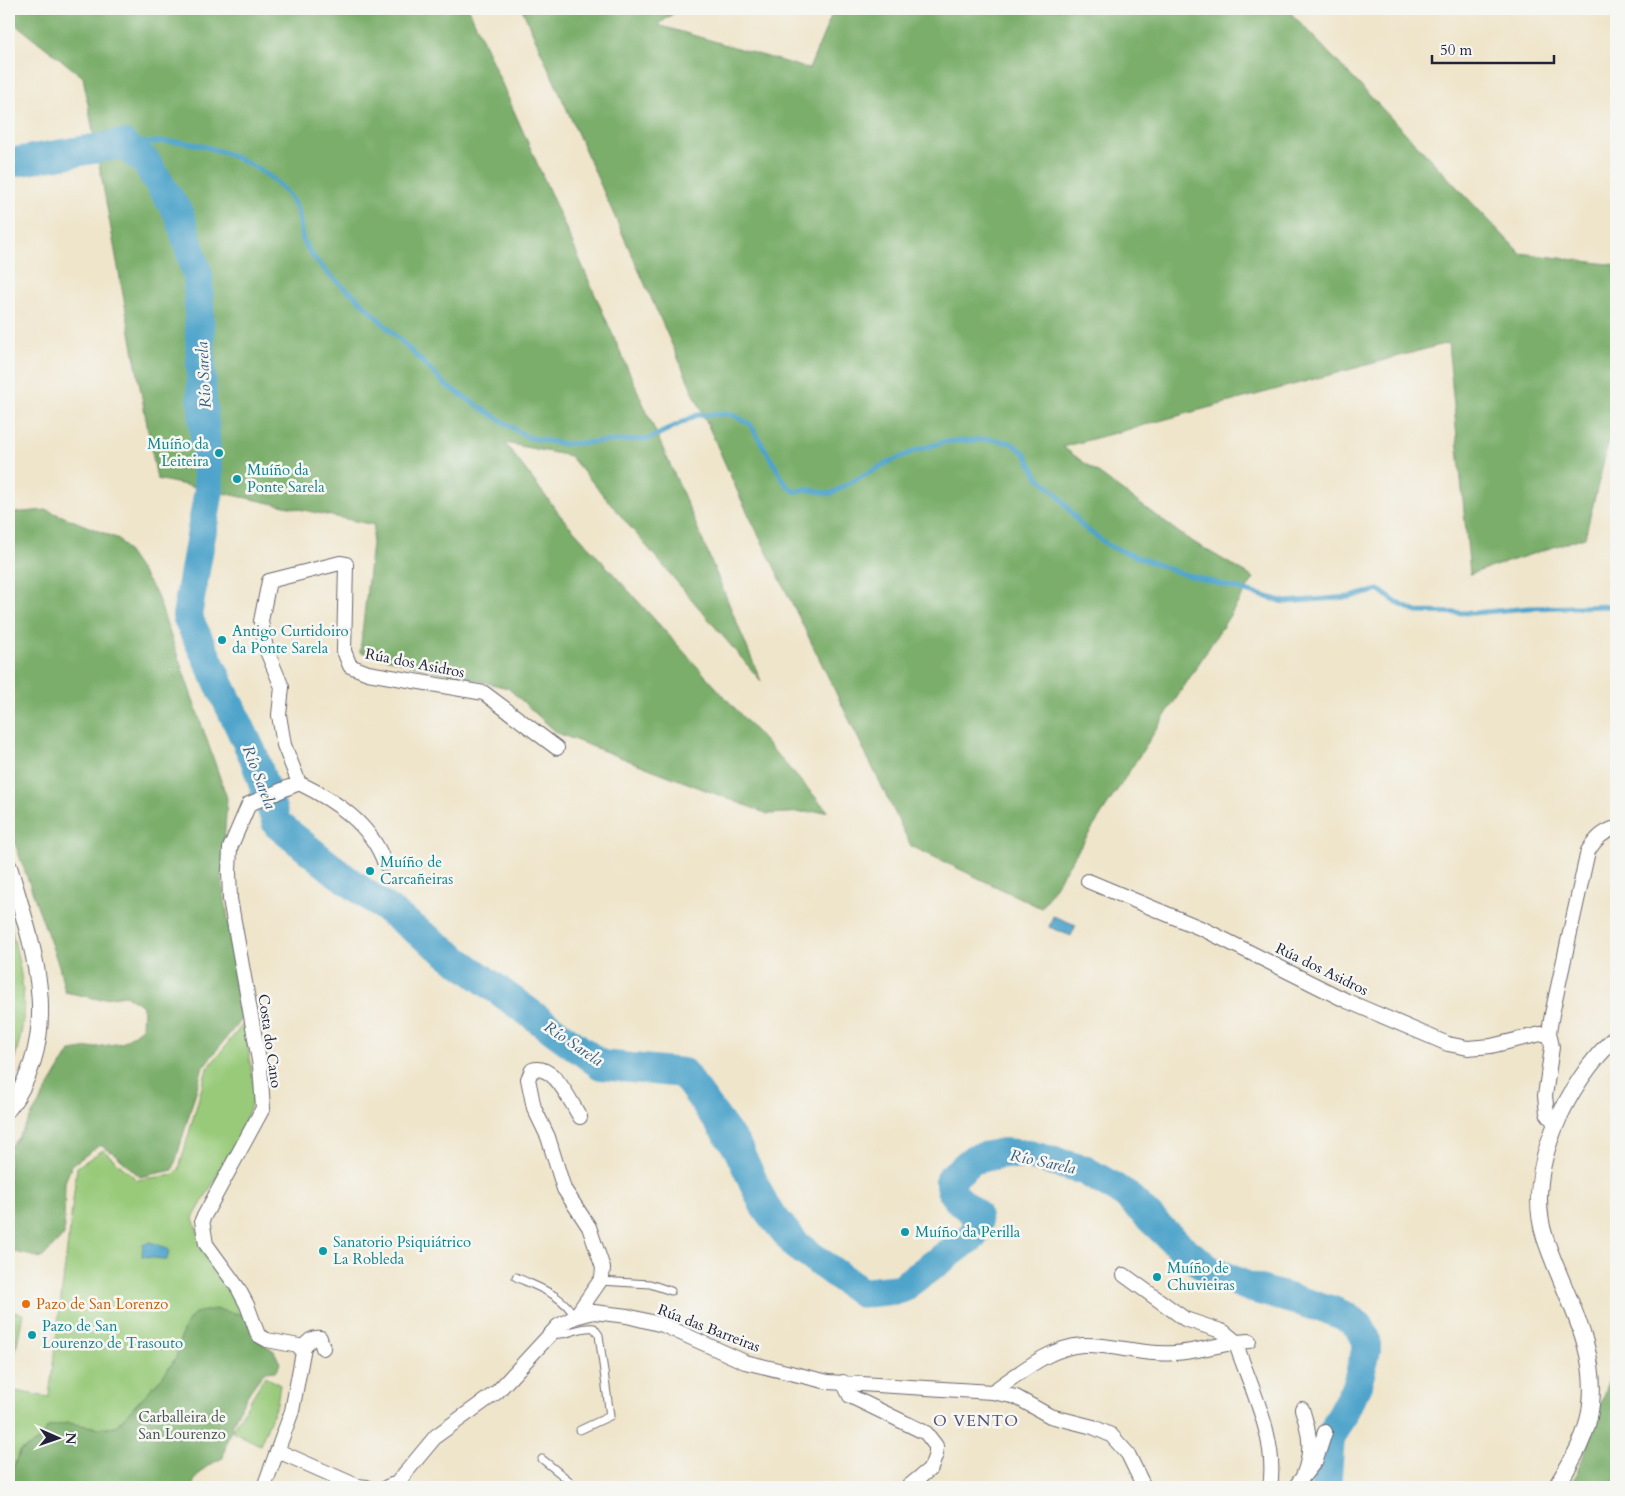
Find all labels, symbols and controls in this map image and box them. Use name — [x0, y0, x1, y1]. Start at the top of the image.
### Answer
scale bar — [1432, 32, 1555, 64]
text: 50 m — [1440, 40, 1472, 60]
water label: Río Sarela — [191, 341, 217, 409]
place label: Muíño da Leiteira — [147, 434, 210, 471]
marker: Muíño da Leiteira — [213, 447, 225, 459]
place label: Muíño da Ponte Sarela — [247, 460, 325, 497]
marker: Muíño da Ponte Sarela — [231, 473, 243, 485]
place label: Antigo Curtidoiro da Ponte Sarela — [232, 621, 349, 658]
marker: Antigo Curtidoiro da Ponte Sarela — [216, 634, 228, 646]
street label: Rúa dos Asidros — [364, 644, 466, 682]
water label: Río Sarela — [237, 742, 281, 812]
place label: Muíño de Carcañeiras — [380, 852, 453, 889]
marker: Muíño de Carcañeiras — [364, 865, 376, 877]
street label: Rúa dos Asidros — [1272, 938, 1372, 1000]
street label: Costa do Cano — [254, 993, 286, 1089]
water label: Río Sarela — [540, 1016, 607, 1072]
water label: Río Sarela — [1008, 1144, 1078, 1180]
place label: Muíño da Perilla — [915, 1222, 1021, 1242]
marker: Muíño da Perilla — [899, 1226, 911, 1238]
place label: Sanatorio Psiquiátrico La Robleda — [333, 1232, 471, 1269]
marker: Sanatorio Psiquiátrico La Robleda — [317, 1245, 329, 1257]
place label: Muíño de Chuvieiras — [1167, 1258, 1235, 1295]
marker: Muíño de Chuvieiras — [1151, 1271, 1163, 1283]
place label: Pazo de San Lorenzo — [36, 1294, 168, 1314]
marker: Pazo de San Lorenzo — [20, 1298, 32, 1310]
street label: Rúa das Barreiras — [655, 1299, 763, 1357]
place label: Pazo de San Lourenzo de Trasouto — [42, 1316, 183, 1353]
marker: Pazo de San Lourenzo de Trasouto — [26, 1329, 38, 1341]
park label: Carballeira de San Lourenzo — [138, 1407, 226, 1444]
district label: O VENTO — [933, 1410, 1019, 1432]
north arrow — [32, 1414, 82, 1464]
text: N — [61, 1432, 80, 1445]

